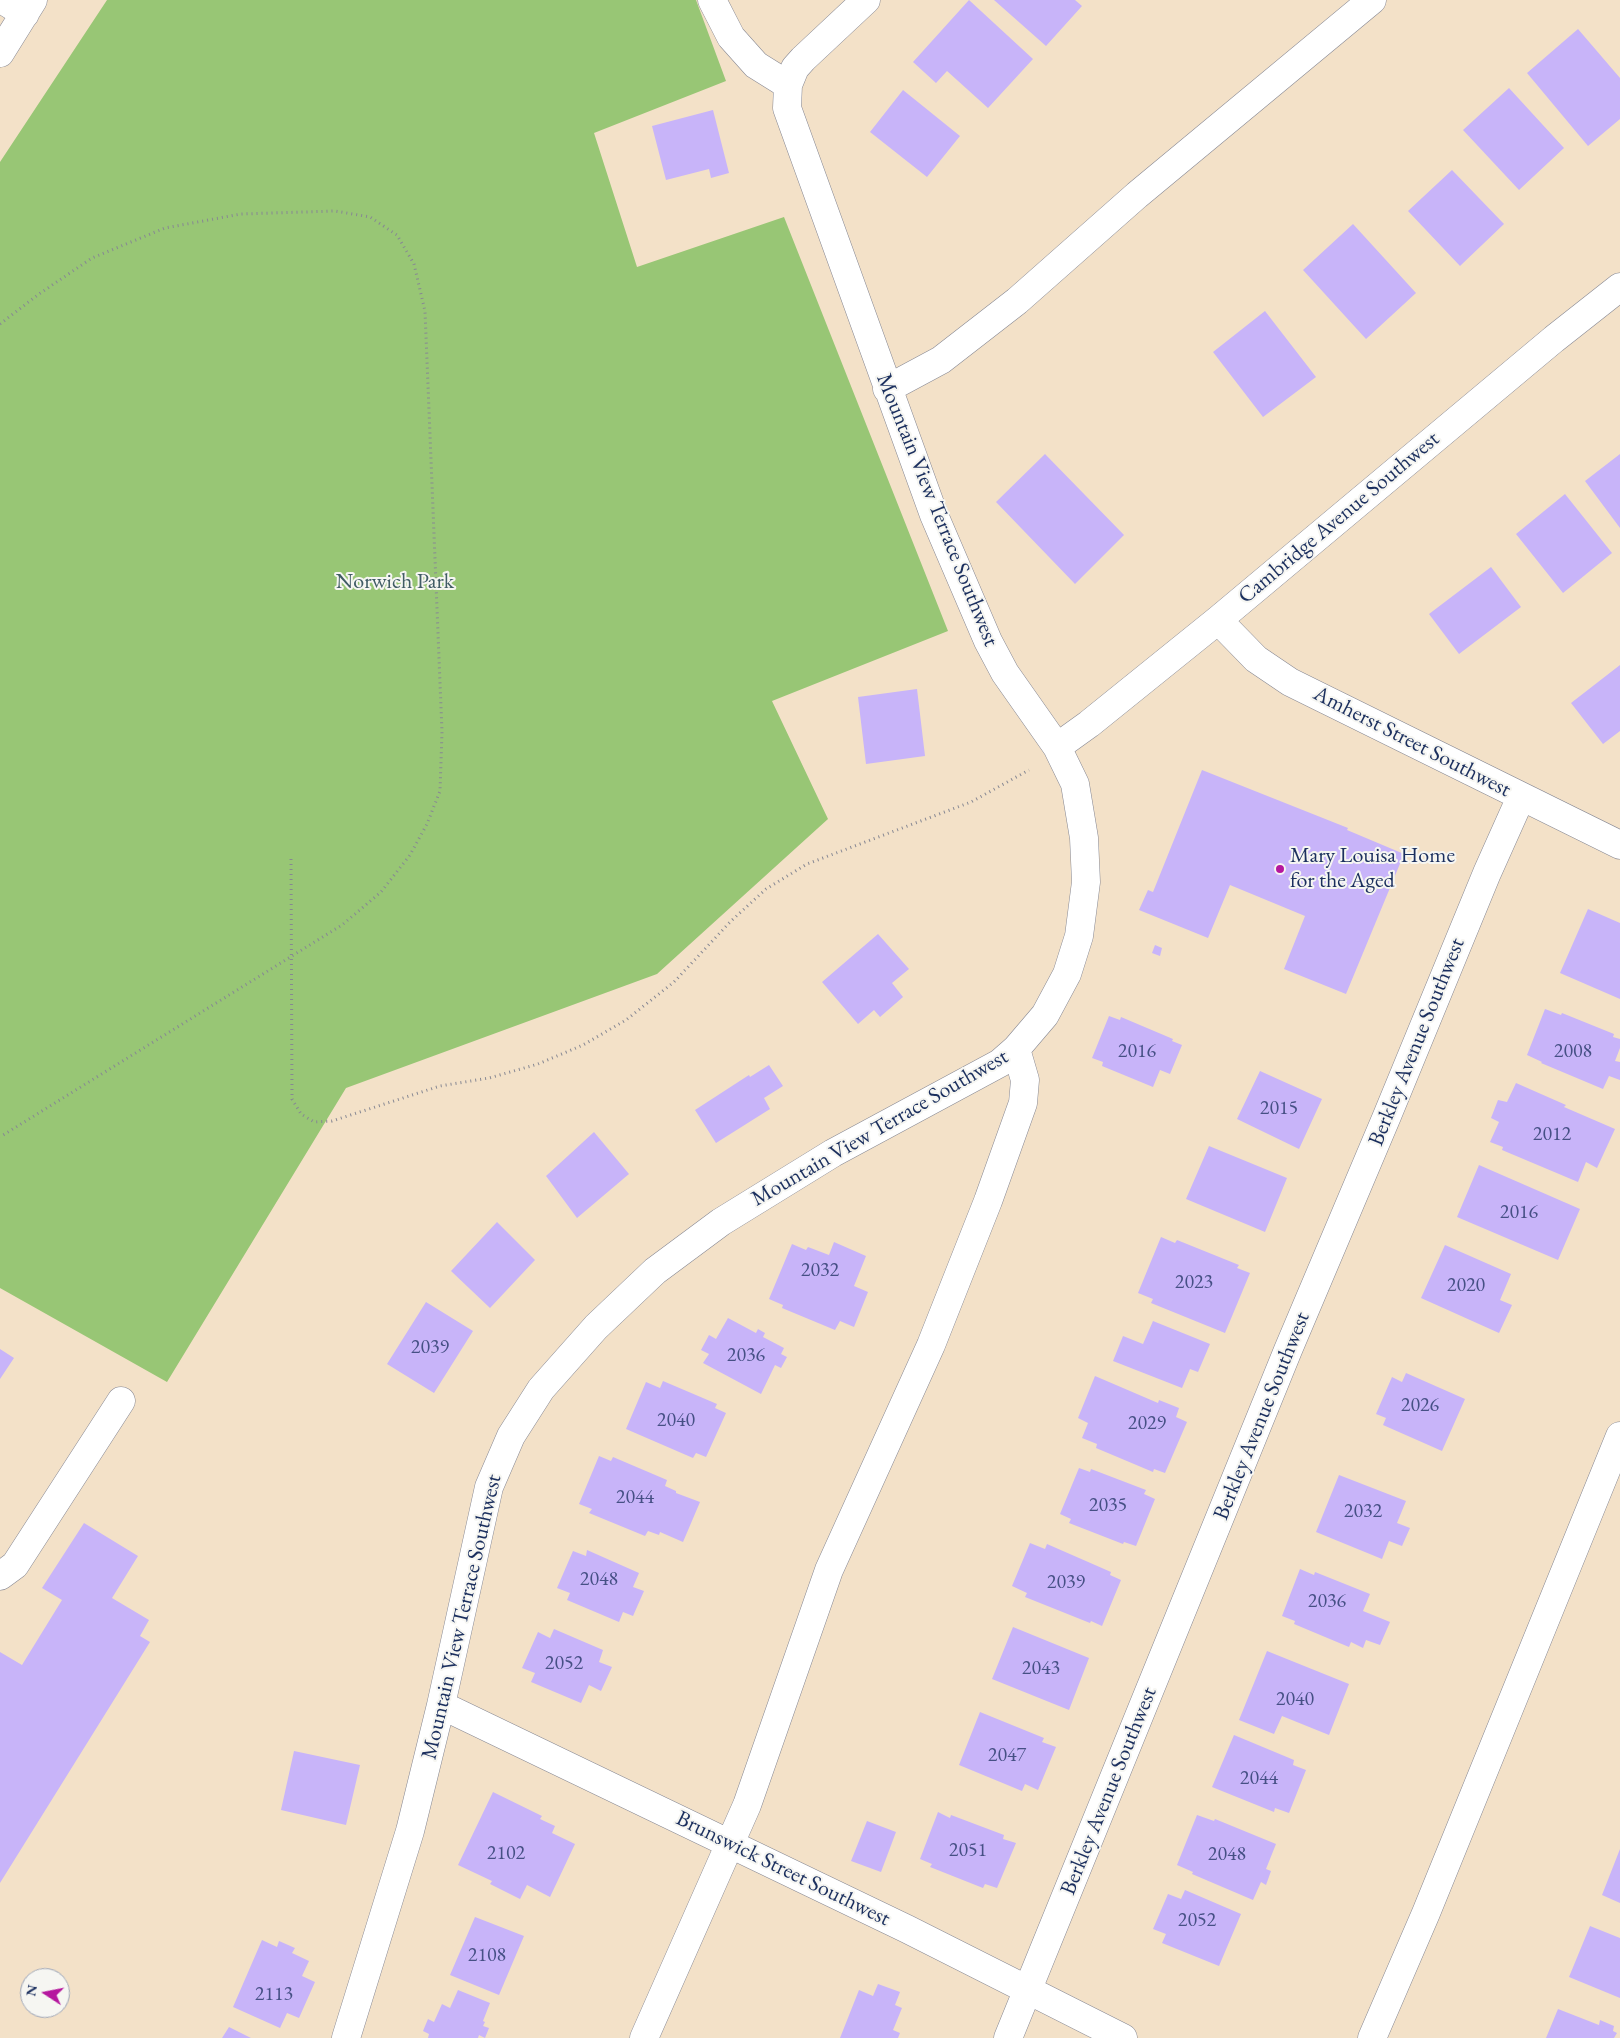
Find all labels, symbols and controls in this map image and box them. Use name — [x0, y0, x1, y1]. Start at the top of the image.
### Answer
street label: Mountain View Terrace Southwest — [870, 370, 1004, 650]
street label: Cambridge Avenue Southwest — [1233, 426, 1445, 610]
park label: Norwich Park — [336, 569, 454, 595]
street label: Amherst Street Southwest — [1309, 681, 1515, 803]
place label: Mary Louisa Home for the Aged — [1290, 843, 1455, 894]
marker: Mary Louisa Home for the Aged — [1274, 863, 1286, 875]
street label: Berkley Avenue Southwest — [1363, 934, 1471, 1150]
house number: 2016 — [1118, 1040, 1156, 1064]
house number: 2008 — [1554, 1040, 1592, 1064]
street label: Mountain View Terrace Southwest — [747, 1044, 1013, 1212]
house number: 2015 — [1260, 1097, 1298, 1121]
house number: 2012 — [1533, 1123, 1571, 1147]
house number: 2016 — [1500, 1201, 1538, 1225]
house number: 2032 — [801, 1259, 839, 1283]
house number: 2023 — [1175, 1271, 1213, 1295]
house number: 2020 — [1447, 1274, 1485, 1298]
street label: Berkley Avenue Southwest — [1208, 1308, 1316, 1524]
house number: 2039 — [411, 1336, 449, 1360]
house number: 2036 — [727, 1344, 765, 1368]
house number: 2026 — [1401, 1394, 1439, 1418]
house number: 2040 — [657, 1409, 695, 1433]
house number: 2029 — [1128, 1412, 1166, 1436]
street label: Mountain View Terrace Southwest — [416, 1472, 508, 1762]
house number: 2044 — [616, 1486, 654, 1510]
house number: 2035 — [1089, 1494, 1127, 1518]
house number: 2032 — [1344, 1500, 1382, 1524]
house number: 2048 — [580, 1568, 618, 1592]
house number: 2039 — [1047, 1571, 1085, 1595]
house number: 2036 — [1308, 1590, 1346, 1614]
house number: 2052 — [545, 1652, 583, 1676]
house number: 2043 — [1022, 1657, 1060, 1681]
street label: Berkley Avenue Southwest — [1055, 1683, 1163, 1899]
house number: 2040 — [1276, 1688, 1314, 1712]
house number: 2047 — [988, 1744, 1026, 1768]
house number: 2044 — [1240, 1767, 1278, 1791]
street label: Brunswick Street Southwest — [672, 1806, 894, 1932]
house number: 2051 — [949, 1839, 987, 1863]
house number: 2102 — [487, 1842, 525, 1866]
house number: 2048 — [1208, 1843, 1246, 1867]
house number: 2052 — [1178, 1909, 1216, 1933]
house number: 2108 — [468, 1944, 506, 1968]
north arrow — [20, 1968, 70, 2018]
text: N — [21, 1983, 41, 1998]
house number: 2113 — [255, 1983, 293, 2007]

